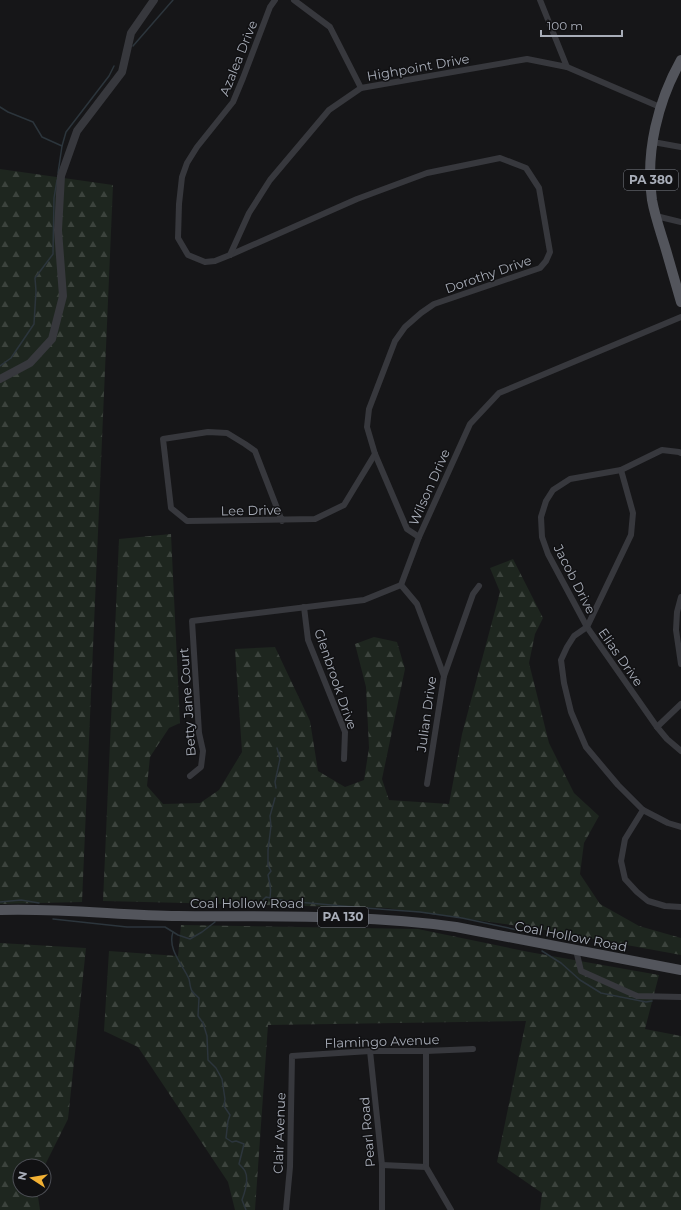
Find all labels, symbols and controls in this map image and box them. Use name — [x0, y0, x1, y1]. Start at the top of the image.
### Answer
scale bar — [541, 12, 622, 38]
street label: Azalea Drive — [216, 18, 260, 98]
text: 100 m — [547, 18, 583, 33]
street label: Highpoint Drive — [366, 50, 471, 84]
road number: PA 380 — [624, 170, 678, 190]
street label: Dorothy Drive — [443, 252, 533, 296]
street label: Wilson Drive — [405, 446, 453, 528]
street label: Lee Drive — [221, 501, 282, 519]
street label: Jacob Drive — [550, 541, 599, 617]
street label: Elias Drive — [595, 625, 647, 689]
street label: Glenbrook Drive — [311, 626, 361, 732]
street label: Betty Jane Court — [175, 647, 199, 757]
street label: Julian Drive — [413, 675, 439, 754]
street label: Coal Hollow Road — [190, 895, 304, 911]
road number: PA 130 — [318, 907, 368, 927]
street label: Coal Hollow Road — [513, 917, 629, 955]
street label: Flamingo Avenue — [324, 1031, 440, 1051]
street label: Clair Avenue — [270, 1092, 288, 1174]
street label: Pearl Road — [356, 1096, 378, 1168]
north arrow — [12, 1158, 52, 1198]
text: N — [14, 1170, 30, 1182]

